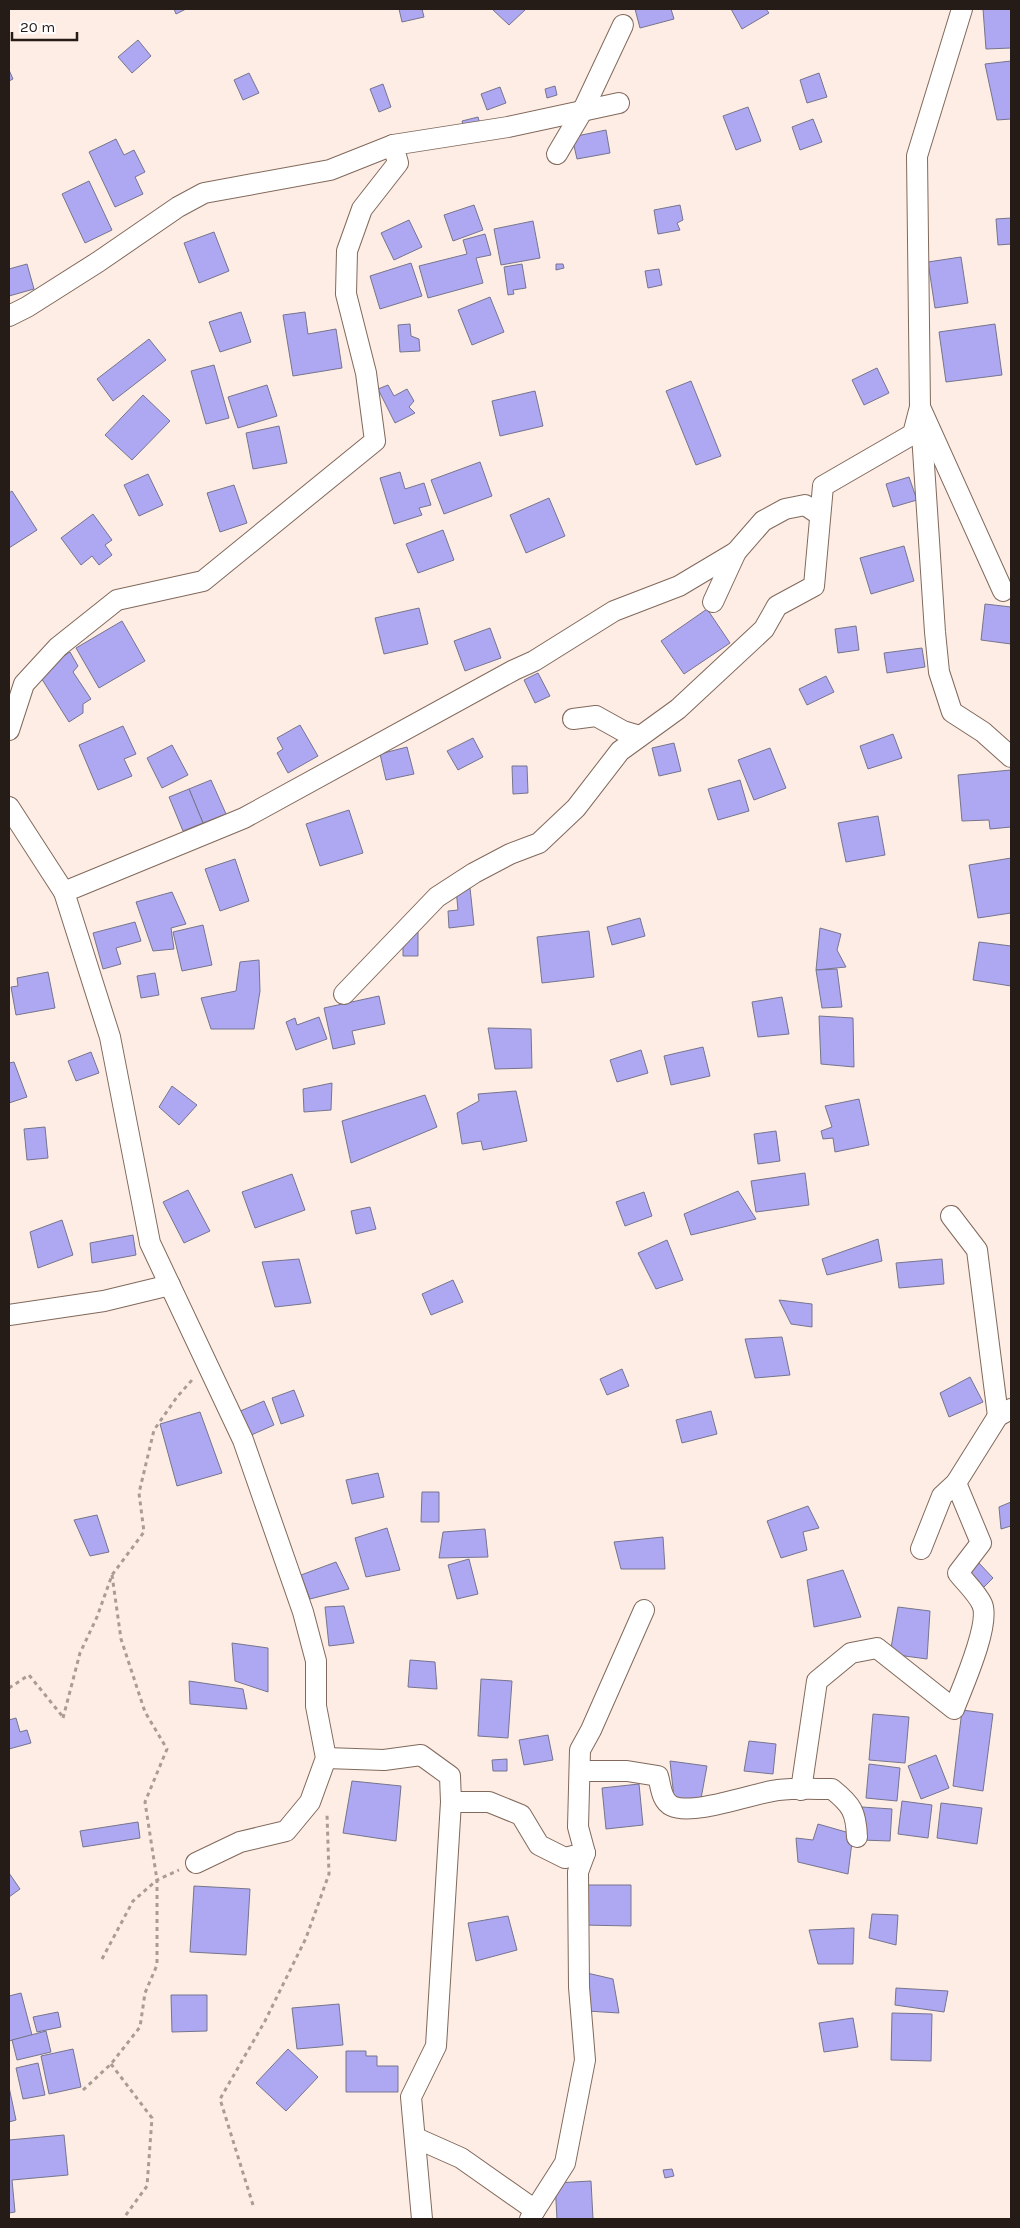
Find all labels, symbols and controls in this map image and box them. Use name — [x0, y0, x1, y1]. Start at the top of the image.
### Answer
scale bar — [12, 10, 78, 42]
text: 20 m — [20, 18, 55, 36]

